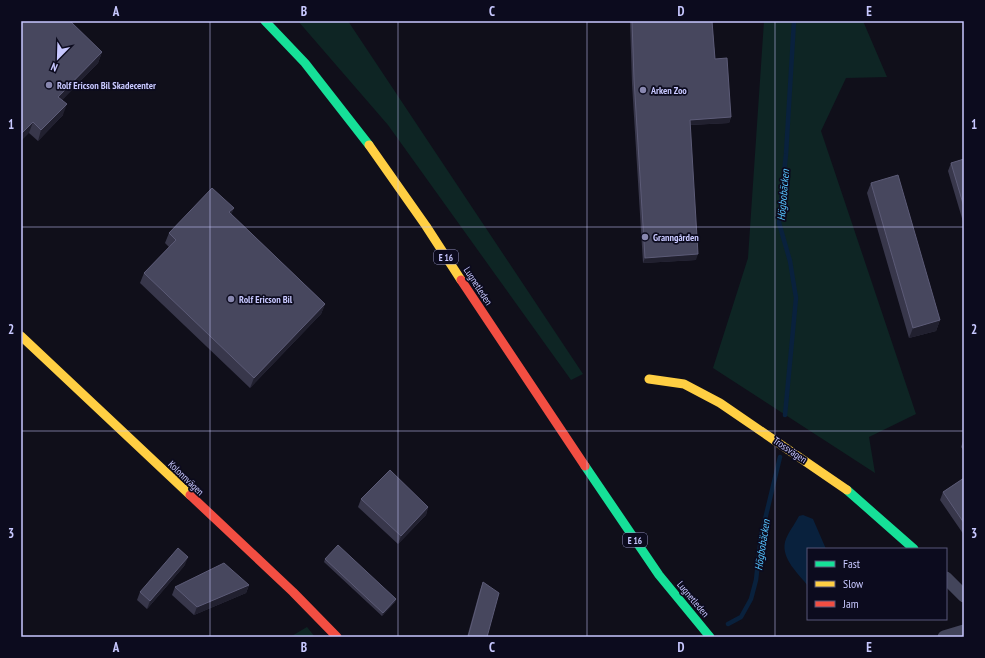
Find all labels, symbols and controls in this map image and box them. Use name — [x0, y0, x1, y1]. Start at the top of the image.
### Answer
text: A — [112, 3, 120, 20]
text: B — [301, 3, 307, 20]
text: C — [489, 3, 495, 20]
text: D — [678, 3, 685, 20]
text: E — [866, 3, 872, 20]
north arrow — [38, 38, 78, 78]
text: N — [49, 60, 60, 75]
place label: Rolf Ericson Bil Skadecenter — [57, 79, 156, 92]
marker: Rolf Ericson Bil Skadecenter — [44, 80, 54, 90]
place label: Arken Zoo — [650, 84, 687, 97]
marker: Arken Zoo — [638, 85, 648, 95]
text: 1 — [8, 116, 14, 133]
text: 1 — [971, 116, 977, 133]
water label: Högbobäcken — [774, 168, 792, 221]
place label: Granngården — [653, 231, 699, 244]
marker: Granngården — [640, 232, 650, 242]
road number: E 16 — [434, 250, 458, 264]
street label: Lugnetleden — [461, 264, 495, 308]
place label: Rolf Ericson Bil — [239, 293, 293, 306]
marker: Rolf Ericson Bil — [226, 294, 236, 304]
text: 2 — [8, 321, 14, 338]
text: 2 — [971, 321, 977, 338]
street label: Trossvägen — [771, 434, 809, 466]
street label: Kolonnvägen — [165, 458, 207, 498]
water label: Högbobäcken — [751, 517, 773, 572]
text: 3 — [8, 525, 14, 542]
text: 3 — [971, 525, 977, 542]
road number: E 16 — [623, 533, 647, 547]
legend — [807, 548, 947, 620]
text: Fast — [843, 556, 861, 571]
text: Slow — [843, 576, 864, 591]
street label: Lugnetleden — [674, 578, 712, 620]
text: Jam — [842, 596, 859, 611]
text: A — [112, 639, 120, 656]
text: B — [301, 639, 307, 656]
text: C — [489, 639, 495, 656]
text: D — [678, 639, 685, 656]
text: E — [866, 639, 872, 656]

